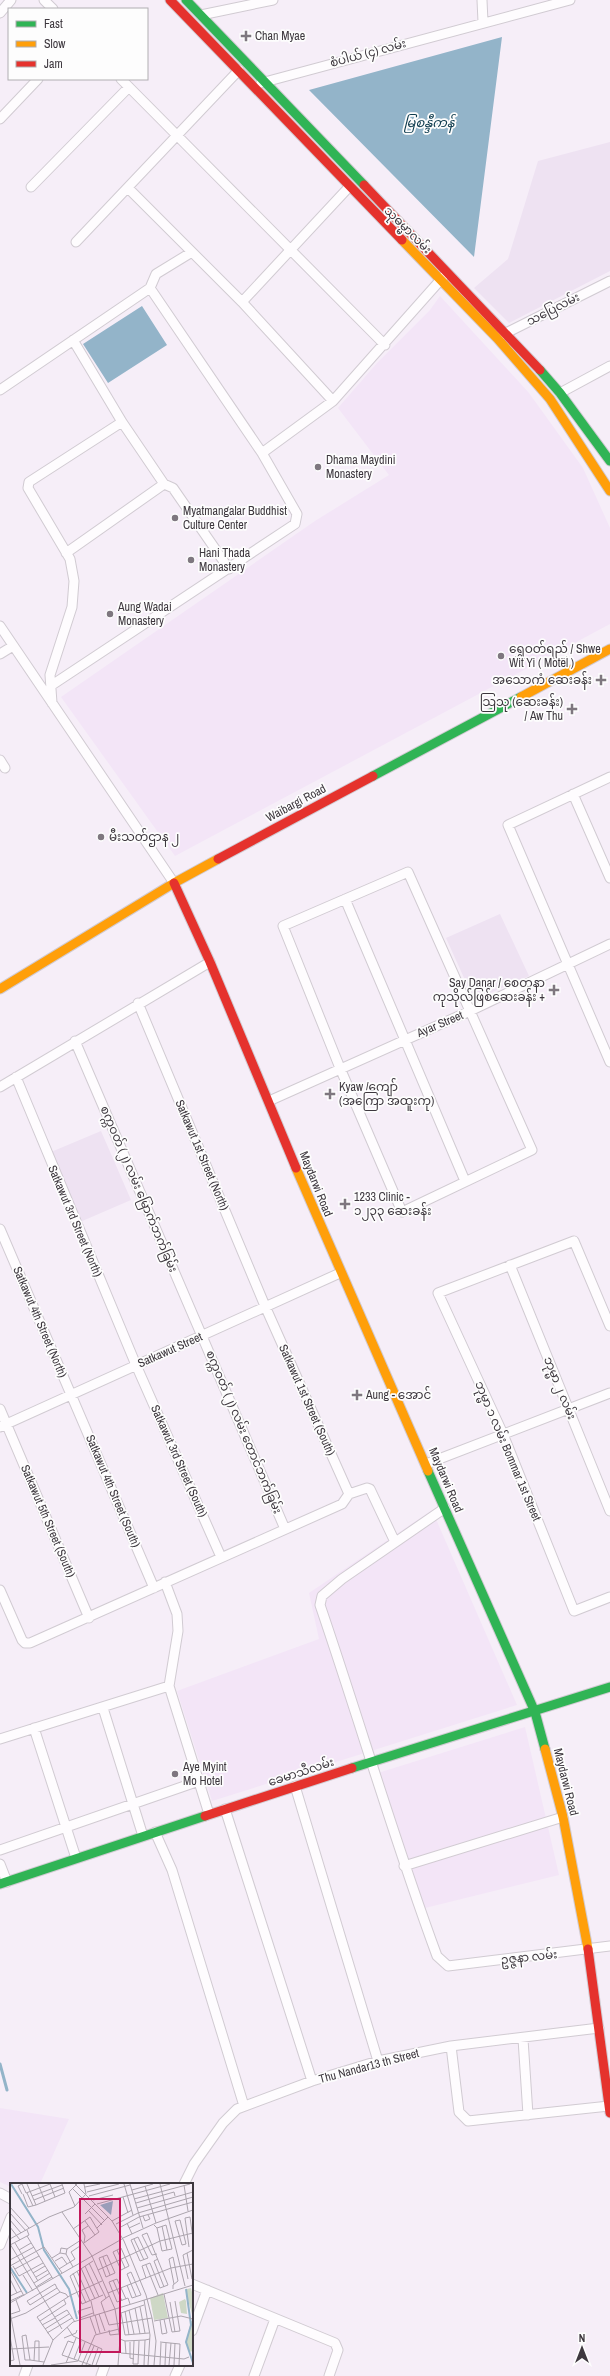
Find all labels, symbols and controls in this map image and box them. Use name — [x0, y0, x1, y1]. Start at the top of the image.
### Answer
legend — [8, 8, 148, 80]
text: Fast — [44, 16, 63, 32]
place label: Chan Myae — [255, 28, 305, 44]
marker: Chan Myae — [240, 30, 252, 42]
street label: စံပါယ် (၄) လမ်း — [328, 34, 408, 73]
text: Slow — [44, 36, 66, 52]
text: Jam — [44, 56, 63, 72]
water label: မြစန္ဒီ‌ကန် — [404, 113, 457, 134]
street label: သုဓမ္မာလမ်း — [379, 202, 436, 259]
street label: သပြေလမ်း — [523, 288, 583, 331]
place label: Dhama Maydini Monastery — [326, 452, 395, 482]
marker: Dhama Maydini Monastery — [313, 462, 323, 472]
place label: Myatmangalar Buddhist Culture Center — [183, 503, 287, 533]
marker: Myatmangalar Buddhist Culture Center — [170, 513, 180, 523]
place label: Hani Thada Monastery — [199, 545, 251, 575]
marker: Hani Thada Monastery — [186, 555, 196, 565]
place label: Aung Wadai Monastery — [117, 599, 172, 629]
marker: Aung Wadai Monastery — [105, 609, 115, 619]
place label: ရွှေဝတ်ရည် / Shwe Wit Yi ( Motel ) — [509, 640, 601, 671]
marker: ရွှေဝတ်ရည် / Shwe Wit Yi ( Motel ) — [496, 651, 506, 661]
place label: အသောကံ ဆေးခန်း — [492, 671, 592, 690]
marker: အသောကံ ဆေးခန်း — [595, 674, 607, 686]
place label: သြသု (ဆေးခန်း) / Aw Thu — [480, 693, 563, 724]
marker: သြသု (ဆေးခန်း) / Aw Thu — [566, 703, 578, 715]
street label: Waibargi Road — [263, 780, 329, 826]
place label: မီးသတ်ဌာန ၂ — [109, 828, 179, 847]
marker: မီးသတ်ဌာန ၂ — [96, 832, 106, 842]
place label: Say Danar / စေတနာ ကုသိုလ်ဖြစ်ဆေးခန်း + — [433, 975, 545, 1007]
marker: Say Danar / စေတနာ ကုသိုလ်ဖြစ်ဆေးခန်း + — [548, 984, 560, 996]
street label: Ayar Street — [413, 1007, 466, 1041]
place label: Kyaw /ကျော် (အကြော အထူးကု) — [339, 1078, 434, 1111]
marker: Kyaw /ကျော် (အကြော အထူးကု) — [324, 1088, 336, 1100]
street label: Satkawut 1st Street (North) — [171, 1097, 233, 1213]
street label: စက္ကဝတ် (၂) လမ်း မြောက်ဘက်ခြမ်း — [95, 1103, 182, 1275]
street label: Maydarwi Road — [296, 1149, 336, 1219]
street label: Satkawut 3rd Street (North) — [44, 1163, 106, 1279]
place label: 1233 Clinic - ၁၂၃၃ ဆေးခန်း — [354, 1189, 431, 1221]
marker: 1233 Clinic - ၁၂၃၃ ဆေးခန်း — [339, 1198, 351, 1210]
street label: Satkawut 4th Street (North) — [9, 1264, 71, 1380]
street label: Satkawut Street — [135, 1328, 205, 1371]
street label: Satkawut 1st Street (South) — [275, 1342, 339, 1458]
street label: စက္ကဝတ် (၂) လမ်း တောင်ဘက်ခြမ်း — [200, 1347, 287, 1517]
street label: ဘုမ္မာ ၂ လမ်း — [538, 1354, 581, 1423]
street label: ဘုမ္မာ ၁ လမ်း Bommar 1st Street — [469, 1378, 546, 1525]
place label: Aung - အောင် — [365, 1386, 431, 1403]
marker: Aung - အောင် — [351, 1389, 363, 1401]
street label: Satkawut 3rd Street (South) — [147, 1402, 211, 1520]
street label: Satkawut 4th Street (South) — [82, 1432, 144, 1550]
street label: Maydarwi Road — [425, 1445, 467, 1515]
street label: Satkawut 5th Street (South) — [17, 1462, 79, 1580]
street label: Maydarwi Road — [550, 1747, 582, 1817]
street label: ခေမာသီလမ်း — [266, 1753, 336, 1790]
place label: Aye Myint Mo Hotel — [182, 1759, 227, 1789]
marker: Aye Myint Mo Hotel — [170, 1769, 180, 1779]
street label: ဥဇ္ဇနာ လမ်း — [500, 1945, 558, 1970]
street label: Thu Nandar13 th Street — [317, 2045, 421, 2087]
inset map — [10, 2183, 193, 2366]
north arrow — [562, 2328, 602, 2368]
text: N — [579, 2331, 585, 2345]

